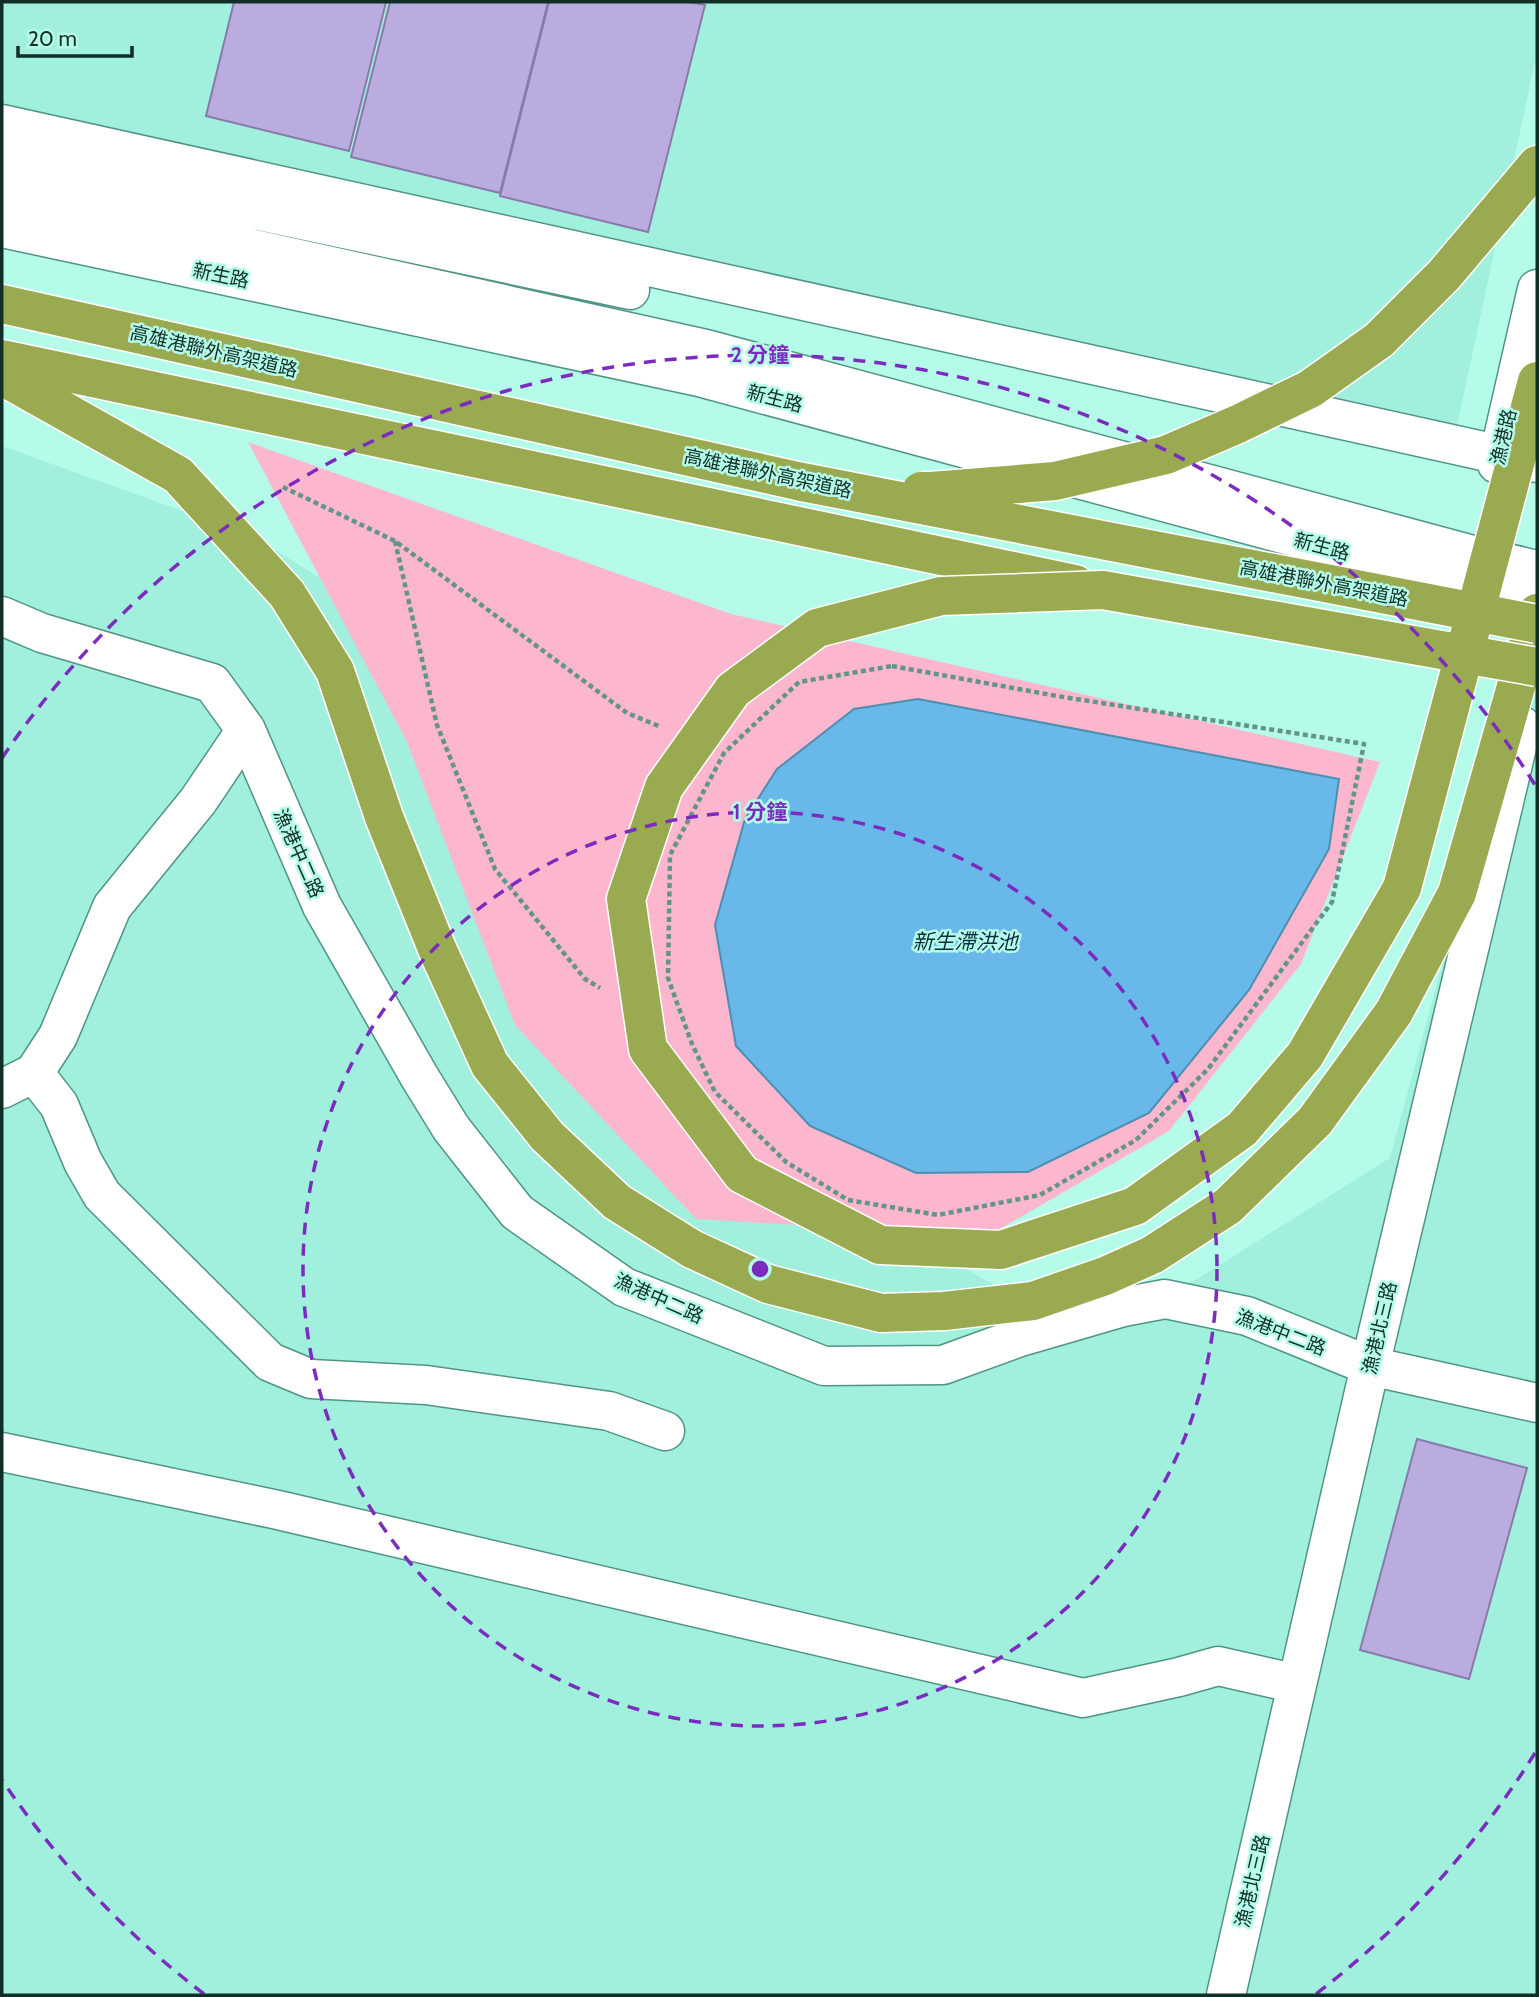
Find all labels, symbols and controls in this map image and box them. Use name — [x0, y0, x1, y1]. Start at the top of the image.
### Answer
scale bar — [18, 14, 131, 58]
text: 20 m — [28, 26, 77, 51]
street label: 新生路 — [191, 258, 251, 293]
street label: 高雄港聯外高架道路 — [128, 321, 300, 382]
text: 2 分鐘 — [731, 342, 789, 367]
street label: 新生路 — [744, 380, 805, 417]
street label: 漁港路 — [1486, 407, 1521, 467]
street label: 高雄港聯外高架道路 — [682, 444, 854, 503]
street label: 新生路 — [1291, 528, 1352, 565]
street label: 高雄港聯外高架道路 — [1238, 556, 1410, 611]
text: 1 分鐘 — [733, 799, 787, 824]
street label: 漁港中二路 — [269, 805, 328, 901]
water label: 新生滯洪池 — [913, 929, 1019, 954]
centre of rings — [748, 1257, 772, 1281]
street label: 漁港中二路 — [611, 1269, 707, 1328]
street label: 漁港北三路 — [1358, 1279, 1401, 1377]
street label: 漁港中二路 — [1232, 1305, 1329, 1360]
street label: 漁港北三路 — [1231, 1832, 1274, 1930]

